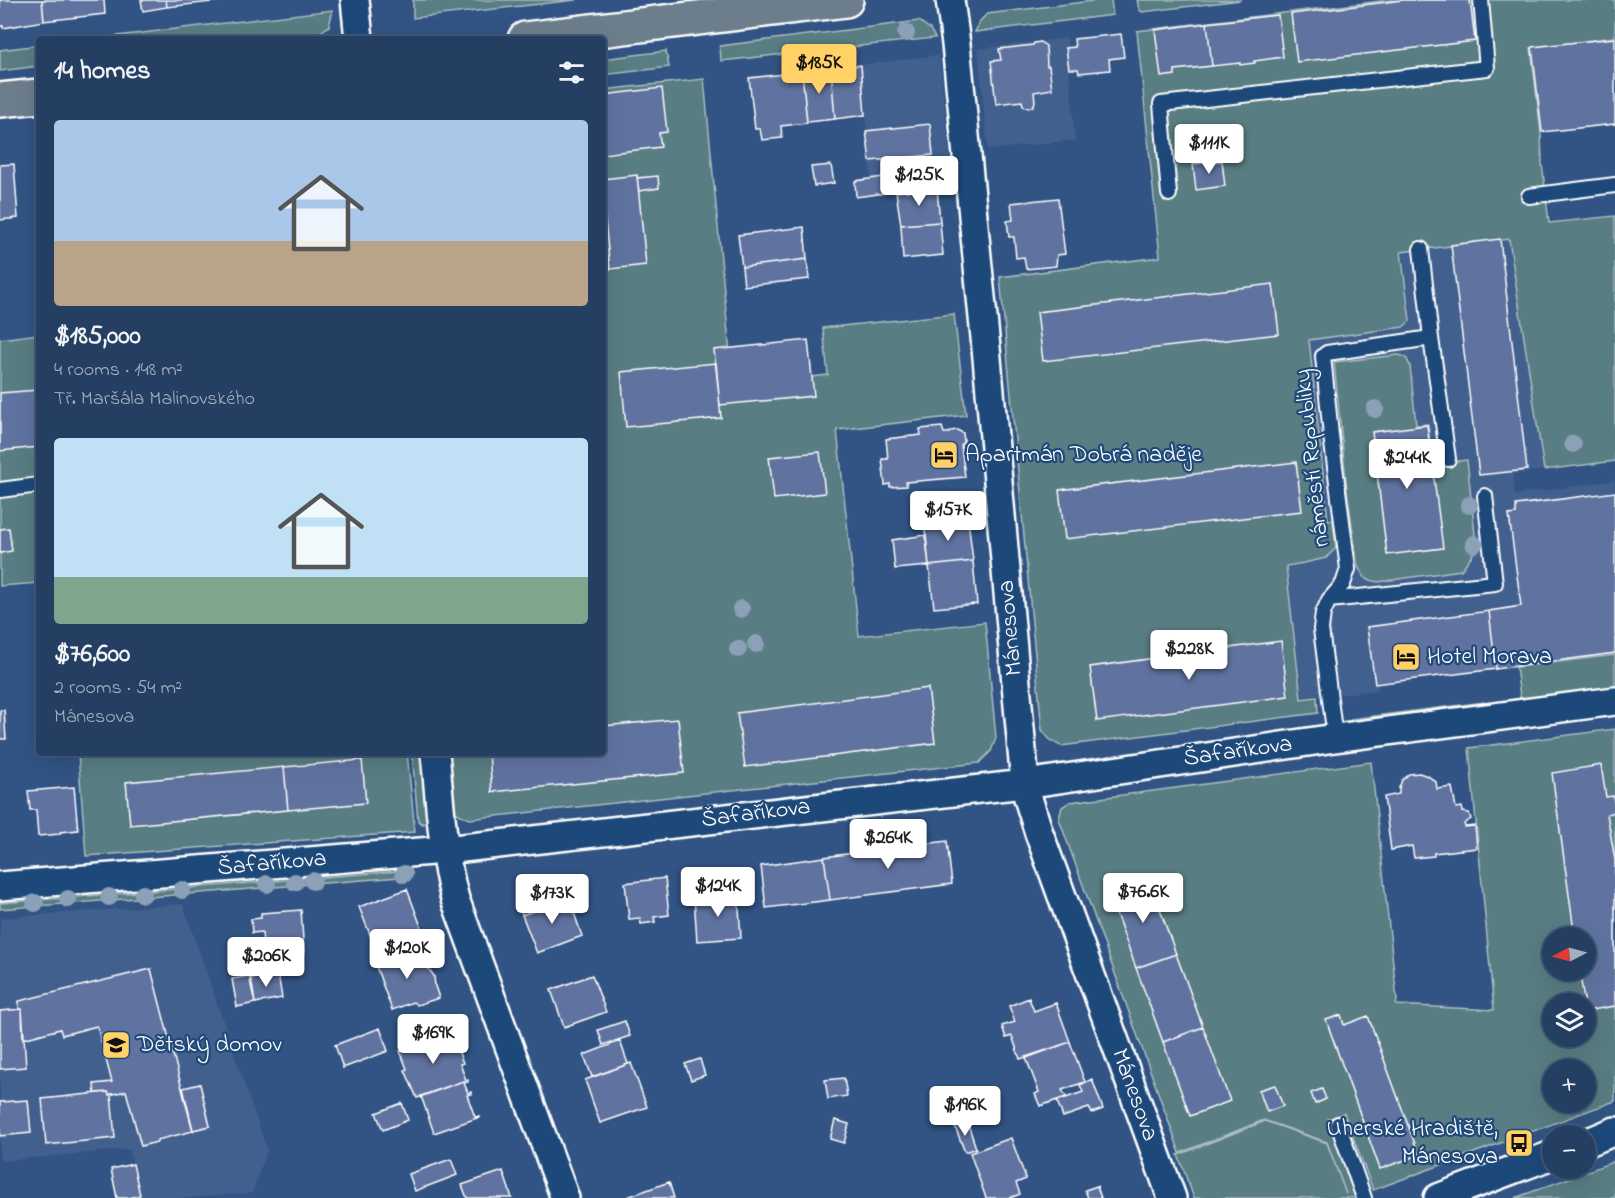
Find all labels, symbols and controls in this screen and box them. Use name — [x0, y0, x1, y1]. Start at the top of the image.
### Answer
pin: $185K — [777, 44, 861, 95]
text: $185K — [795, 49, 843, 78]
text: 14 homes — [54, 53, 150, 91]
icon: filters — [555, 56, 588, 89]
pin: $111K — [1167, 124, 1251, 175]
text: $111K — [1189, 129, 1229, 158]
pin: $125K — [877, 156, 961, 207]
icon: home — [267, 159, 375, 267]
text: $125K — [894, 161, 944, 190]
text: $185,000 — [54, 318, 141, 356]
text: 4 rooms · 148 m² — [54, 356, 183, 385]
street label: náměstí Republiky — [1286, 367, 1341, 549]
text: Tř. Maršála Malinovského — [54, 385, 255, 414]
place label: Apartmán Dobrá naděje — [965, 438, 1202, 473]
hotel icon: Apartmán Dobrá naděje — [928, 439, 960, 471]
pin: $244K — [1365, 439, 1449, 490]
text: $244K — [1383, 444, 1431, 473]
icon: home — [267, 477, 375, 585]
pin: $157K — [906, 491, 990, 542]
text: $157K — [924, 496, 972, 525]
street label: Mánesova — [989, 579, 1033, 677]
pin: $228K — [1147, 630, 1231, 681]
text: $228K — [1164, 635, 1214, 664]
text: $76,600 — [54, 636, 130, 674]
place label: Hotel Morava — [1427, 640, 1552, 675]
hotel icon: Hotel Morava — [1390, 641, 1422, 673]
text: 2 rooms · 54 m² — [54, 674, 182, 703]
text: Mánesova — [54, 703, 134, 732]
street label: Šafaříkova — [1181, 727, 1295, 777]
street label: Šafaříkova — [700, 790, 812, 838]
pin: $264K — [846, 819, 930, 870]
text: $264K — [864, 824, 912, 853]
street label: Šafaříkova — [216, 842, 328, 886]
pin: $124K — [676, 867, 760, 918]
text: $124K — [695, 872, 741, 901]
pin: $76.6K — [1094, 873, 1192, 924]
pin: $173K — [510, 874, 594, 925]
text: $76.6K — [1117, 878, 1169, 907]
text: $173K — [530, 879, 574, 908]
north arrow — [1542, 927, 1596, 981]
map controls — [1542, 927, 1596, 1179]
pin: $120K — [365, 929, 449, 980]
text: $120K — [384, 934, 430, 963]
pin: $206K — [224, 937, 308, 988]
text: $206K — [241, 942, 291, 971]
button: layers — [1542, 993, 1596, 1047]
pin: $169K — [391, 1014, 475, 1065]
text: $169K — [412, 1019, 454, 1048]
place label: Dětský domov — [136, 1028, 283, 1064]
school or university icon: Dětský domov — [100, 1029, 132, 1061]
street label: Mánesova — [1101, 1044, 1167, 1146]
button: + — [1542, 1059, 1596, 1113]
pin: $196K — [923, 1086, 1007, 1137]
text: $196K — [944, 1091, 986, 1120]
place label: Uherské Hradiště, Mánesova — [1326, 1112, 1498, 1175]
button: − — [1542, 1125, 1596, 1179]
bus stop icon: Uherské Hradiště, Mánesova — [1503, 1127, 1535, 1159]

